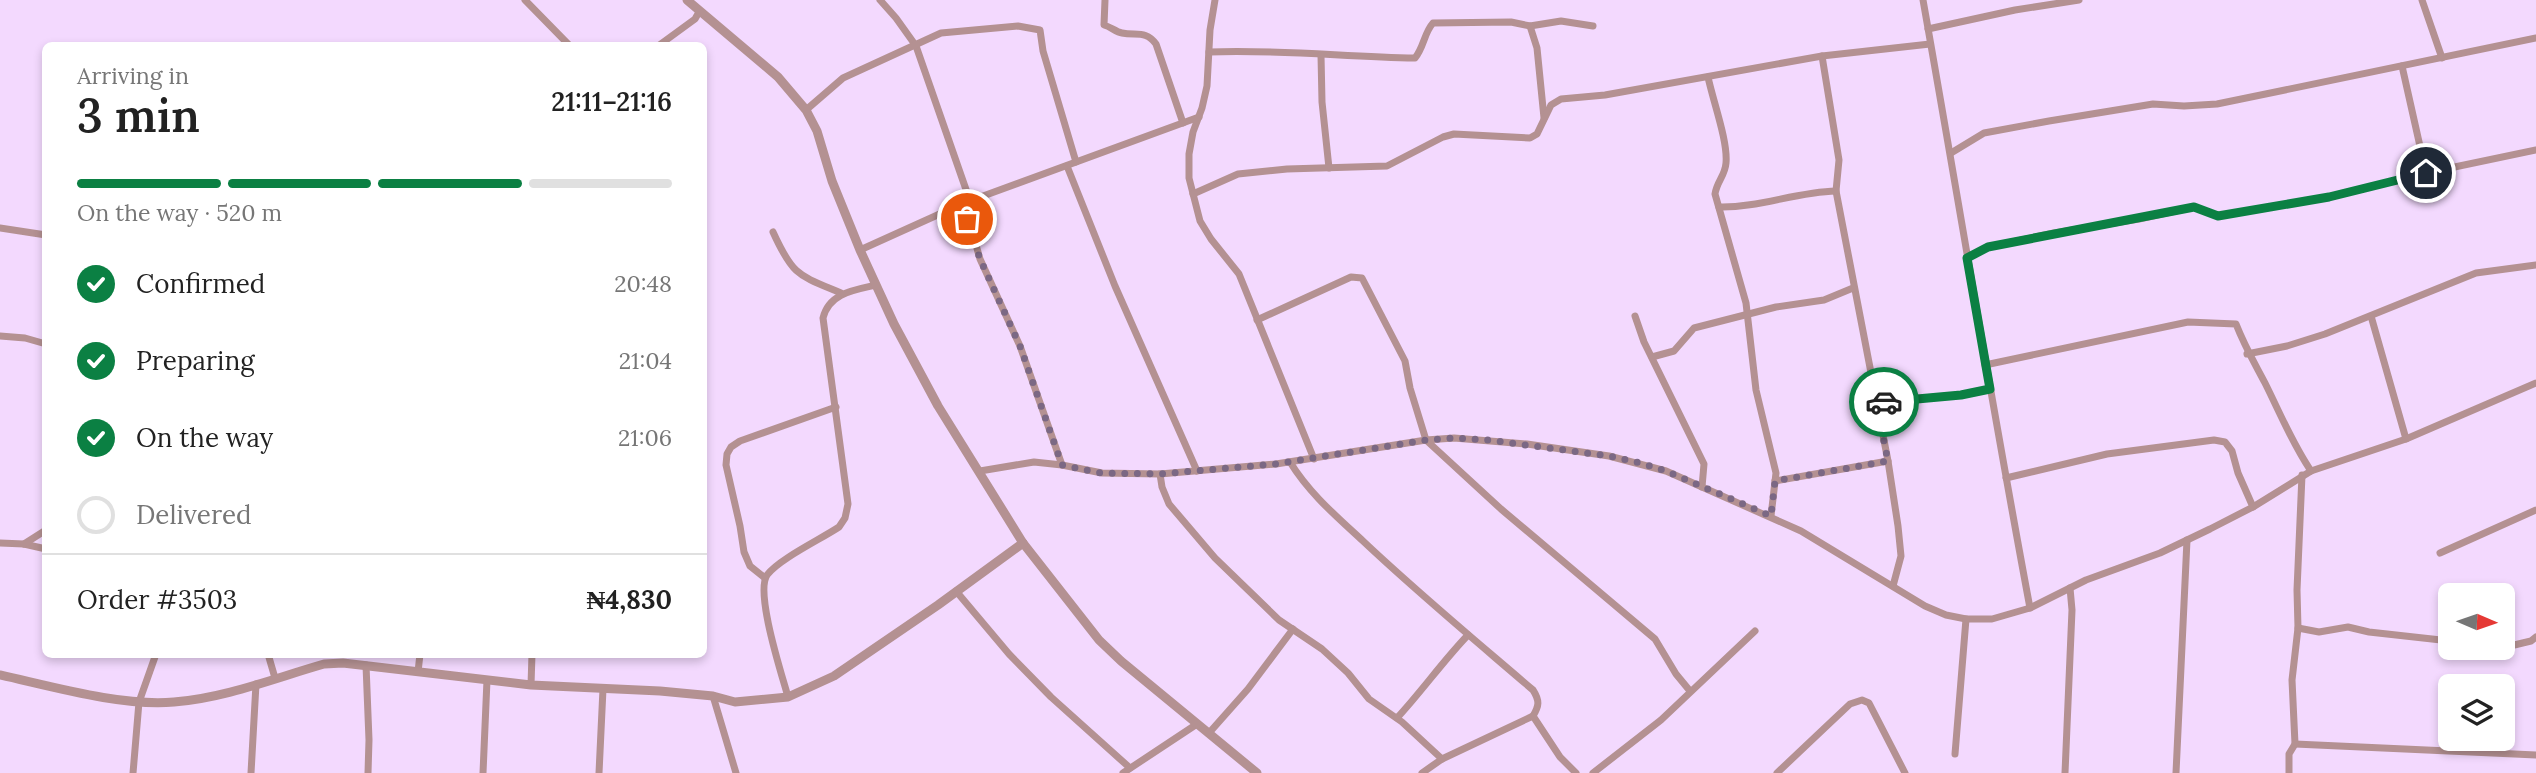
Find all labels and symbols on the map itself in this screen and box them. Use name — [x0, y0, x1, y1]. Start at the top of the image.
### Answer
pin — [2396, 143, 2456, 203]
pin — [937, 189, 997, 249]
courier — [1849, 367, 1919, 437]
north arrow — [2438, 583, 2515, 660]

